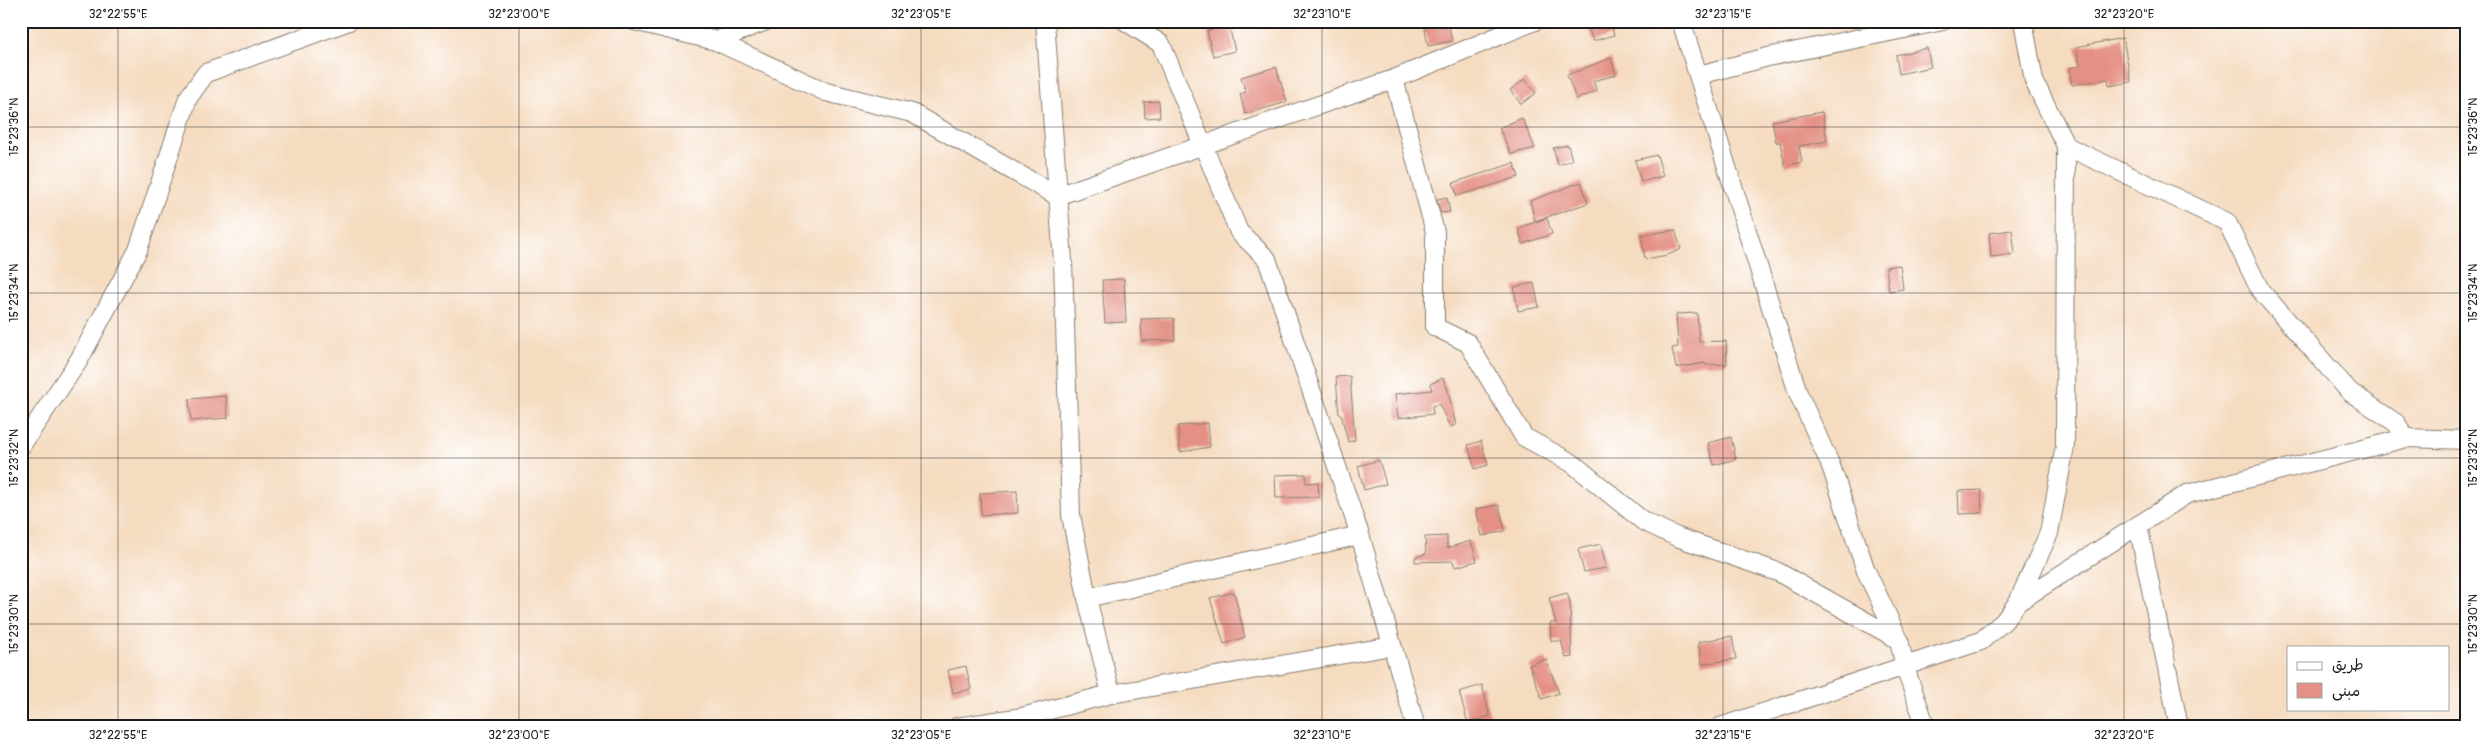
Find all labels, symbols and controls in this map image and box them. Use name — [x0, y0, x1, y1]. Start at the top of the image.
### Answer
text: 32°22'55"E — [89, 7, 147, 22]
text: 32°23'00"E — [488, 7, 550, 22]
text: 32°23'05"E — [891, 7, 951, 22]
text: 32°23'10"E — [1293, 7, 1351, 22]
text: 32°23'15"E — [1695, 7, 1751, 22]
text: 32°23'20"E — [2094, 7, 2154, 22]
text: 15°23'36"N — [7, 98, 22, 156]
text: 15°23'36"N — [2466, 98, 2481, 156]
text: 15°23'34"N — [7, 264, 22, 322]
text: 15°23'34"N — [2466, 264, 2481, 322]
text: 15°23'32"N — [7, 429, 22, 487]
text: 15°23'32"N — [2466, 429, 2481, 487]
text: 15°23'30"N — [7, 594, 22, 654]
text: 15°23'30"N — [2466, 594, 2481, 654]
legend — [2287, 646, 2450, 710]
text: طريق — [2332, 656, 2364, 675]
text: مبنى — [2332, 682, 2360, 701]
text: 32°22'55"E — [89, 728, 147, 743]
text: 32°23'00"E — [488, 728, 550, 743]
text: 32°23'05"E — [891, 728, 951, 743]
text: 32°23'10"E — [1293, 728, 1351, 743]
text: 32°23'15"E — [1695, 728, 1751, 743]
text: 32°23'20"E — [2094, 728, 2154, 743]

